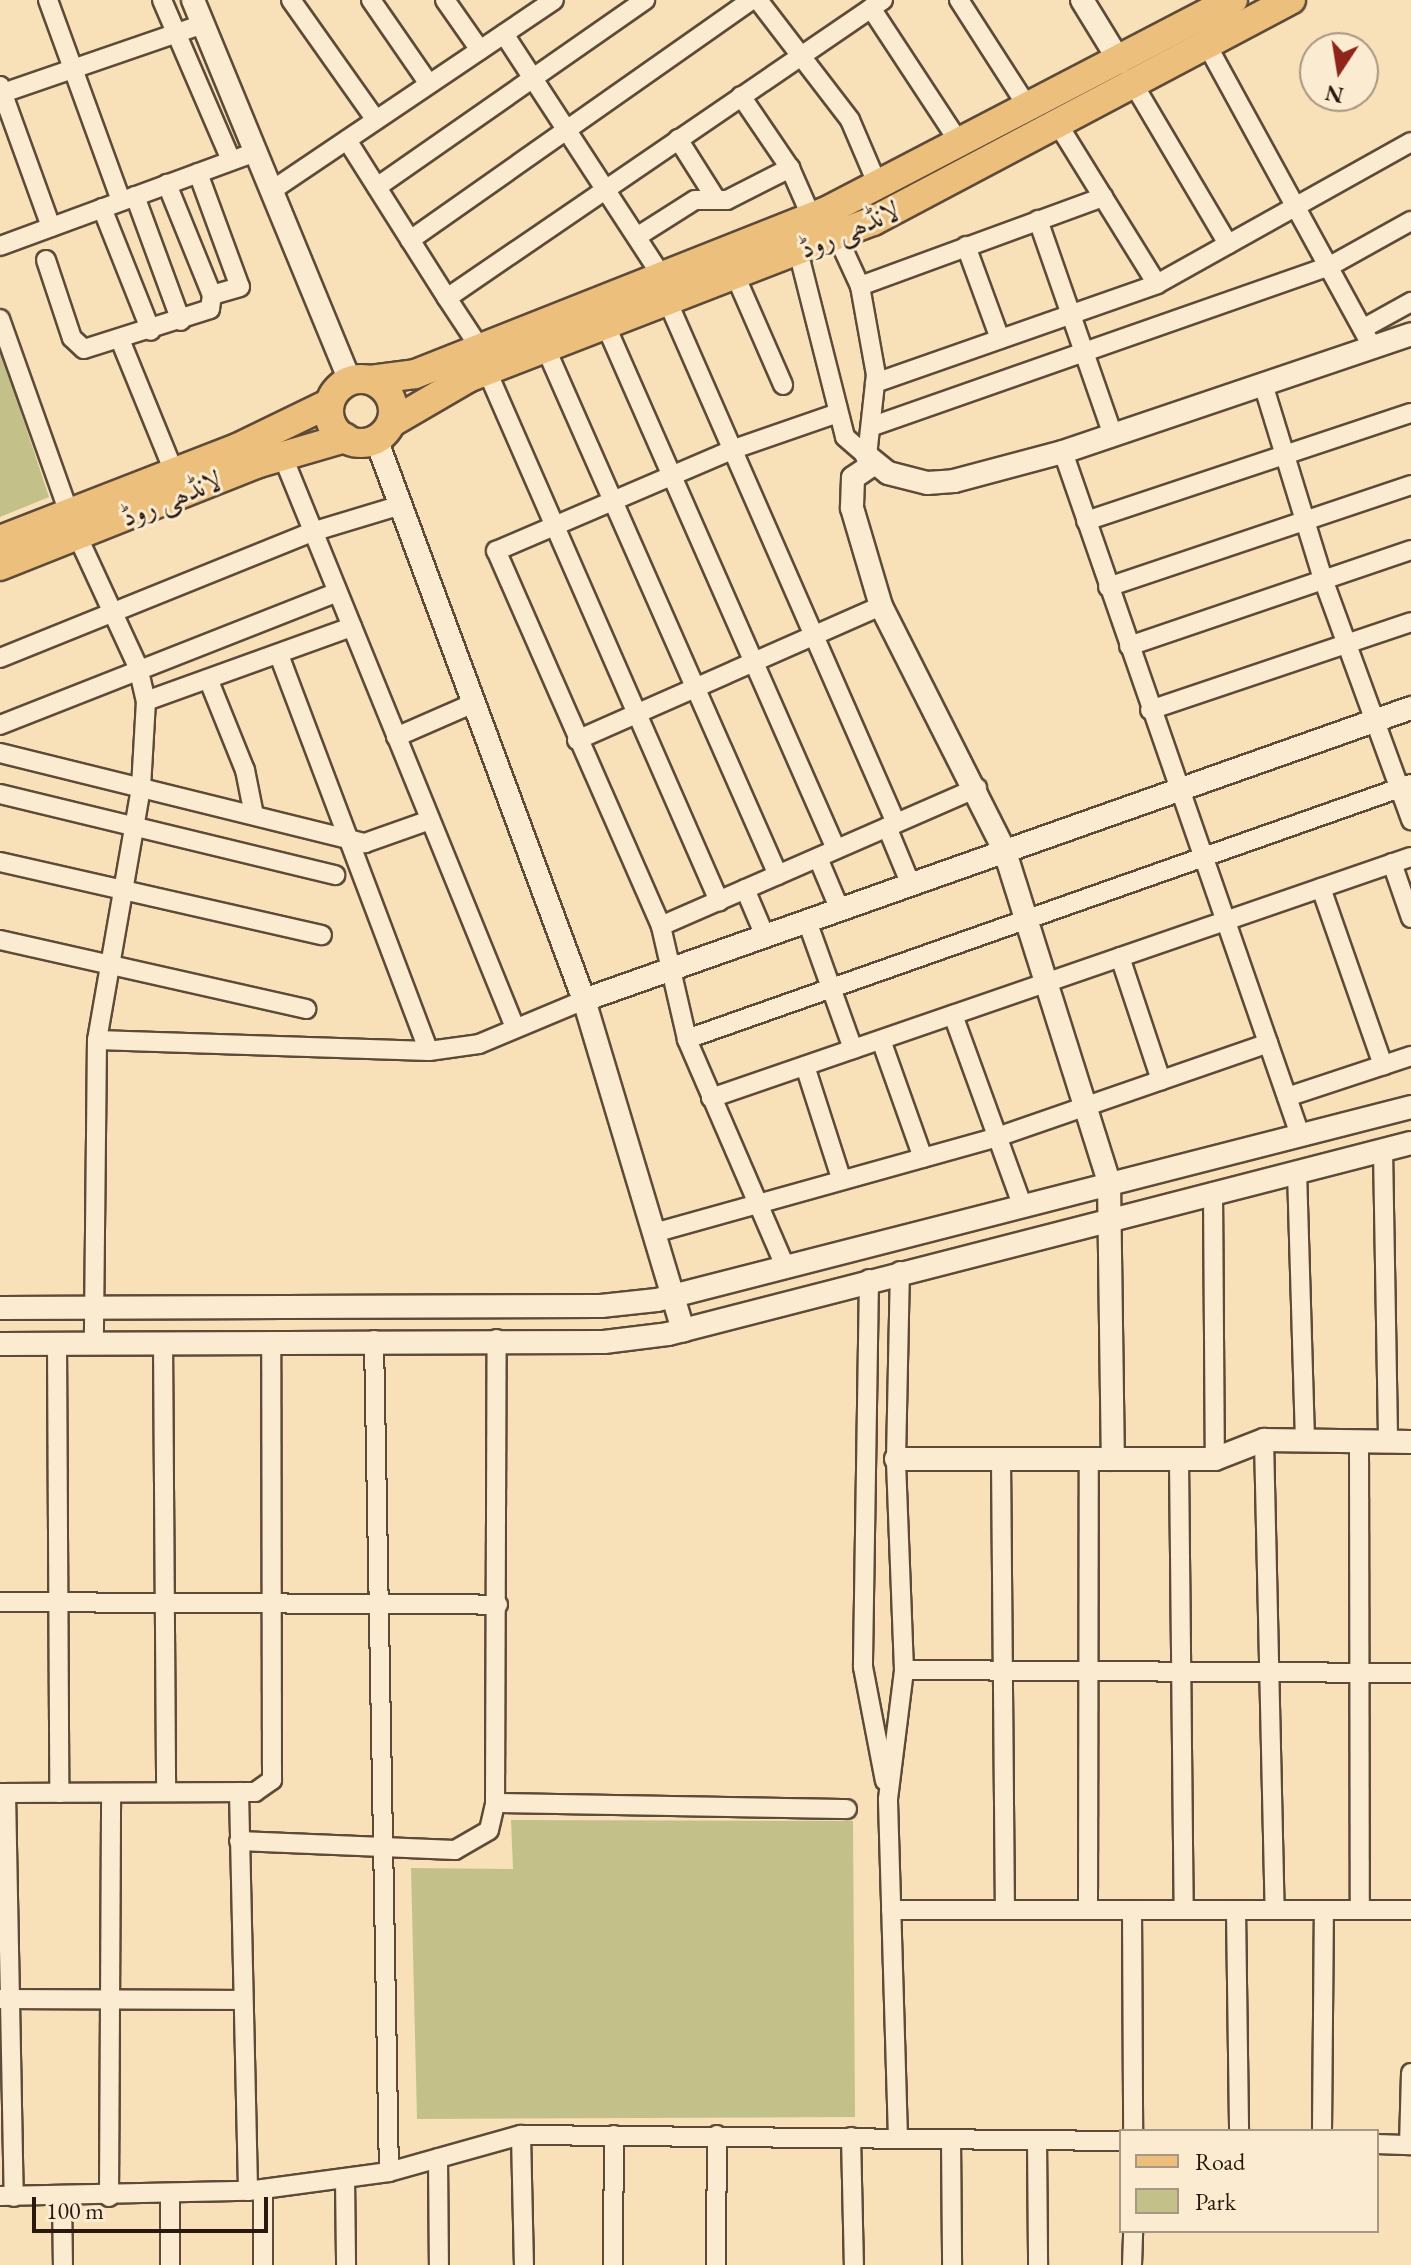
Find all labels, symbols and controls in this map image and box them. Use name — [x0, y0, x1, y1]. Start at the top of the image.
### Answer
north arrow — [1299, 32, 1379, 112]
text: N — [1323, 78, 1346, 110]
street label: لانڈھی روڈ — [794, 193, 904, 265]
street label: لانڈھی روڈ — [116, 463, 226, 533]
legend — [1119, 2129, 1379, 2233]
text: Road — [1195, 2146, 1245, 2177]
scale bar — [36, 2181, 272, 2231]
text: Park — [1195, 2186, 1236, 2217]
text: 100 m — [46, 2195, 104, 2226]

